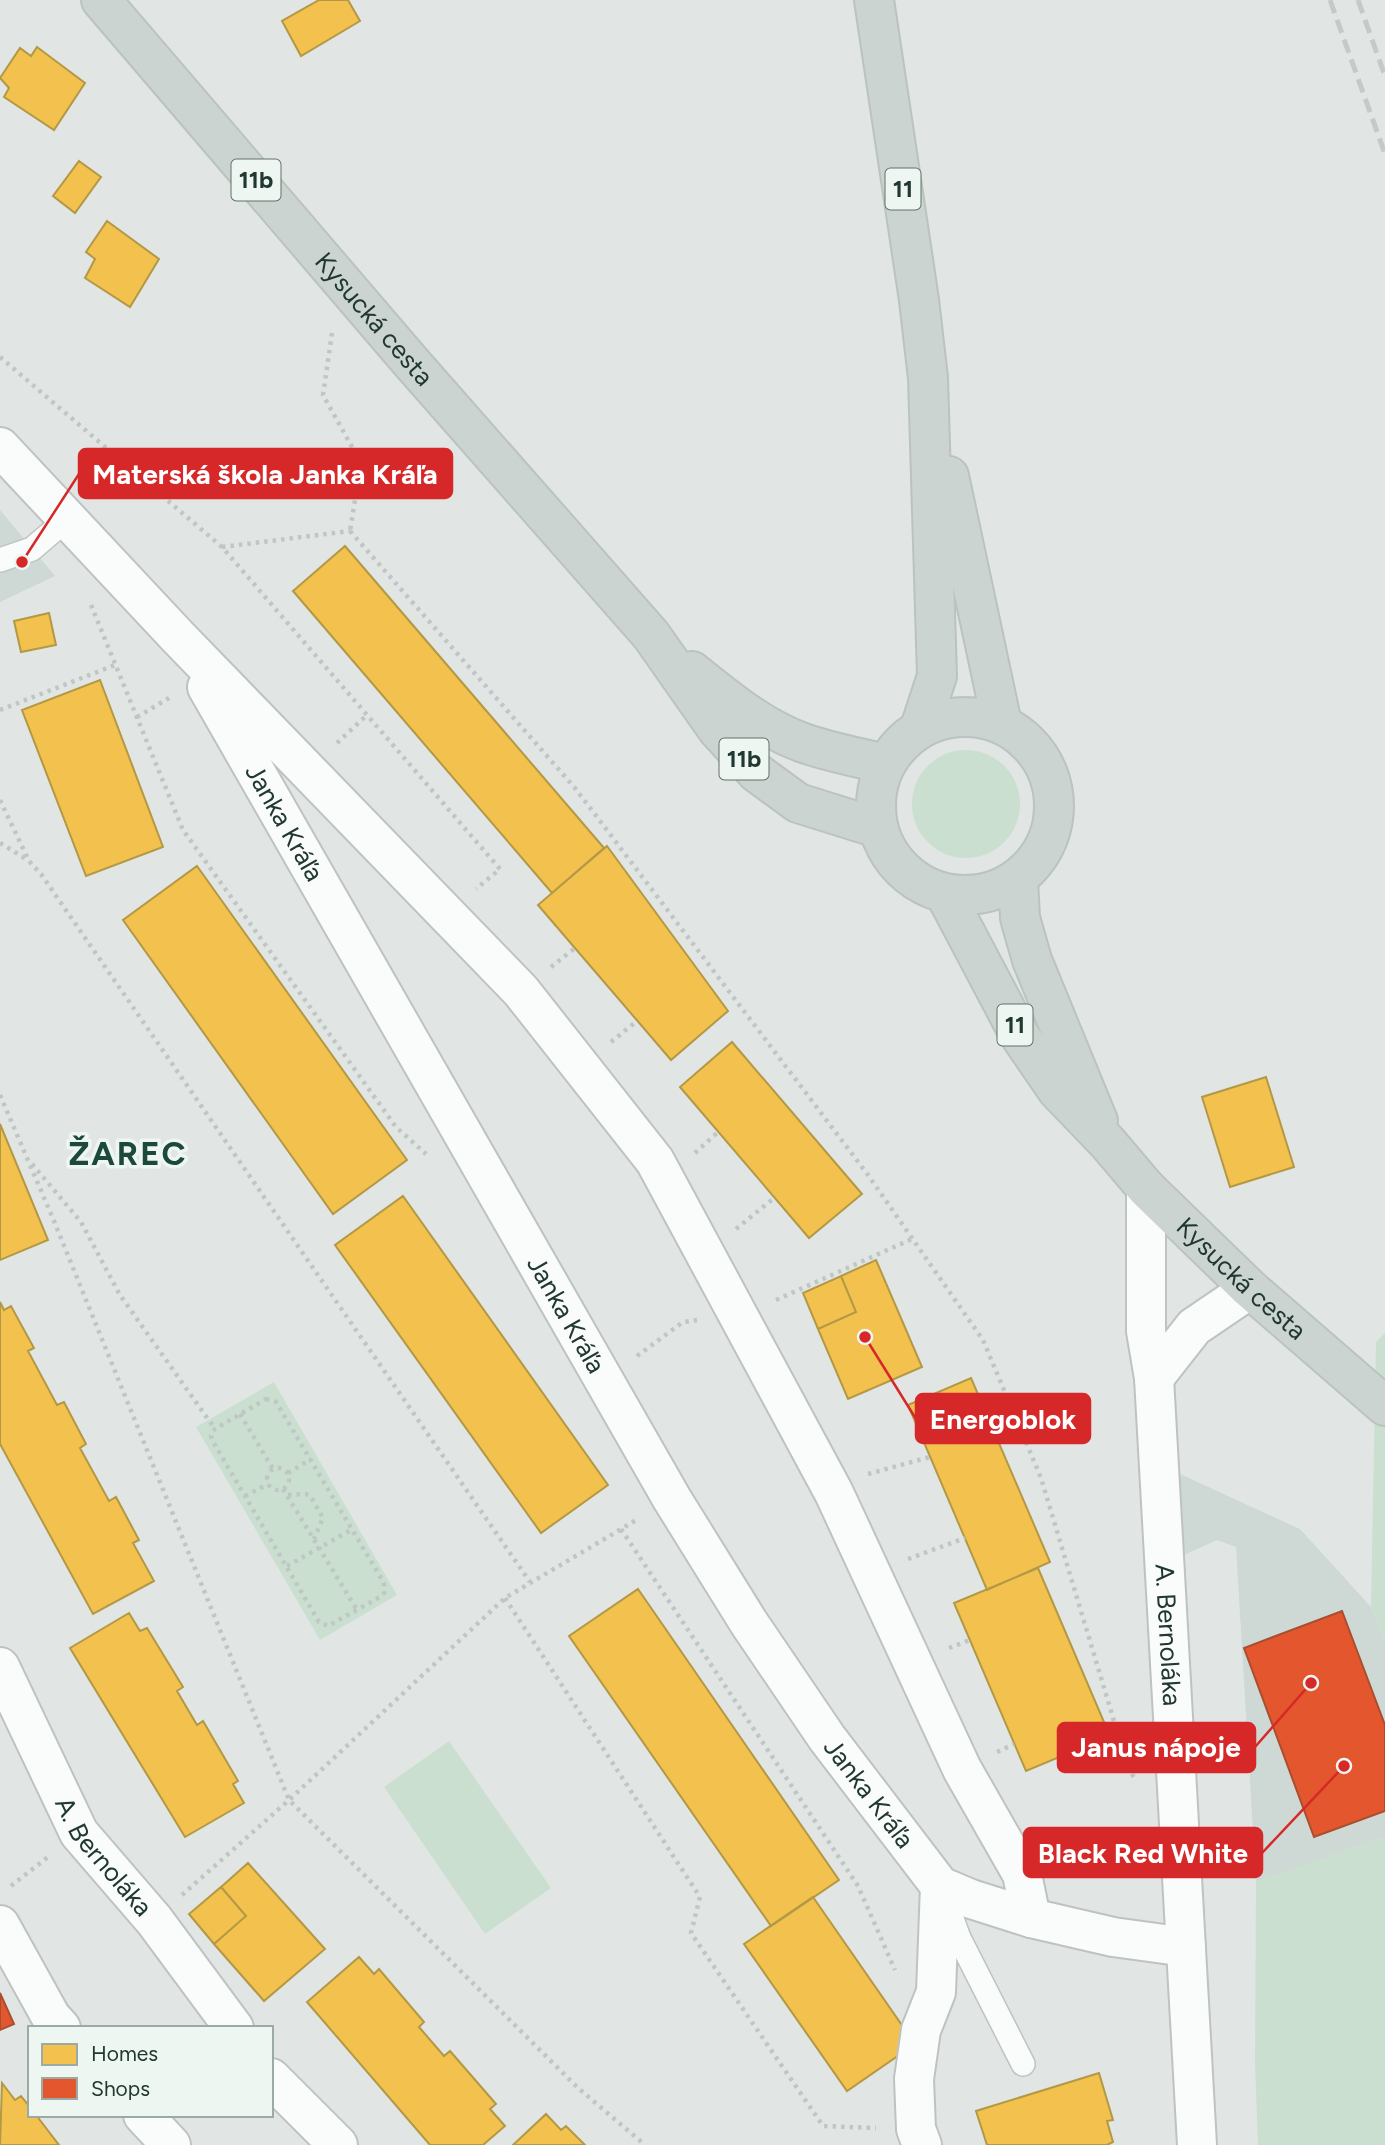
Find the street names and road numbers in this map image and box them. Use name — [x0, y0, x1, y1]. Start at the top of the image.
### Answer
road number: 11b — [232, 160, 280, 200]
road number: 11 — [886, 168, 920, 210]
street label: Kysucká cesta — [308, 246, 440, 392]
road number: 11b — [720, 738, 768, 780]
street label: Janka Kráľa — [238, 758, 331, 887]
road number: 11 — [998, 1004, 1032, 1045]
street label: Kysucká cesta — [1170, 1210, 1313, 1346]
street label: Janka Kráľa — [520, 1250, 612, 1379]
street label: A. Bernoláka — [1148, 1563, 1188, 1707]
street label: Janka Kráľa — [817, 1732, 921, 1855]
street label: A. Bernoláka — [48, 1792, 159, 1923]

